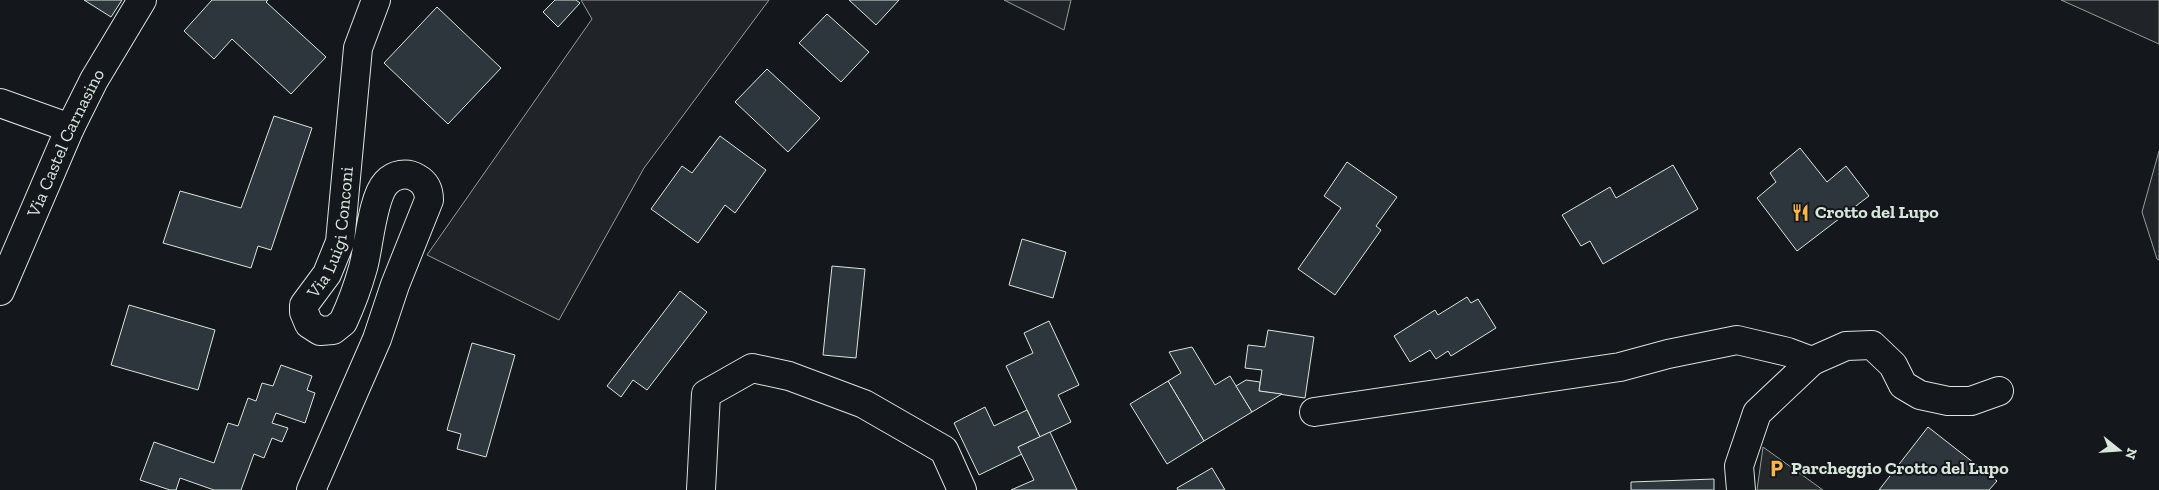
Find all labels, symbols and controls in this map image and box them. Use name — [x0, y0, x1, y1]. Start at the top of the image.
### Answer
street label: Via Castel Carnasino — [22, 65, 109, 221]
street label: Via Luigi Conconi — [302, 166, 358, 303]
place label: Crotto del Lupo — [1815, 201, 1939, 223]
restaurant icon: Crotto del Lupo — [1791, 202, 1811, 222]
north arrow — [2094, 425, 2144, 475]
text: N — [2121, 446, 2141, 462]
place label: Parcheggio Crotto del Lupo — [1791, 457, 2009, 479]
parking icon: Parcheggio Crotto del Lupo — [1767, 458, 1787, 478]

